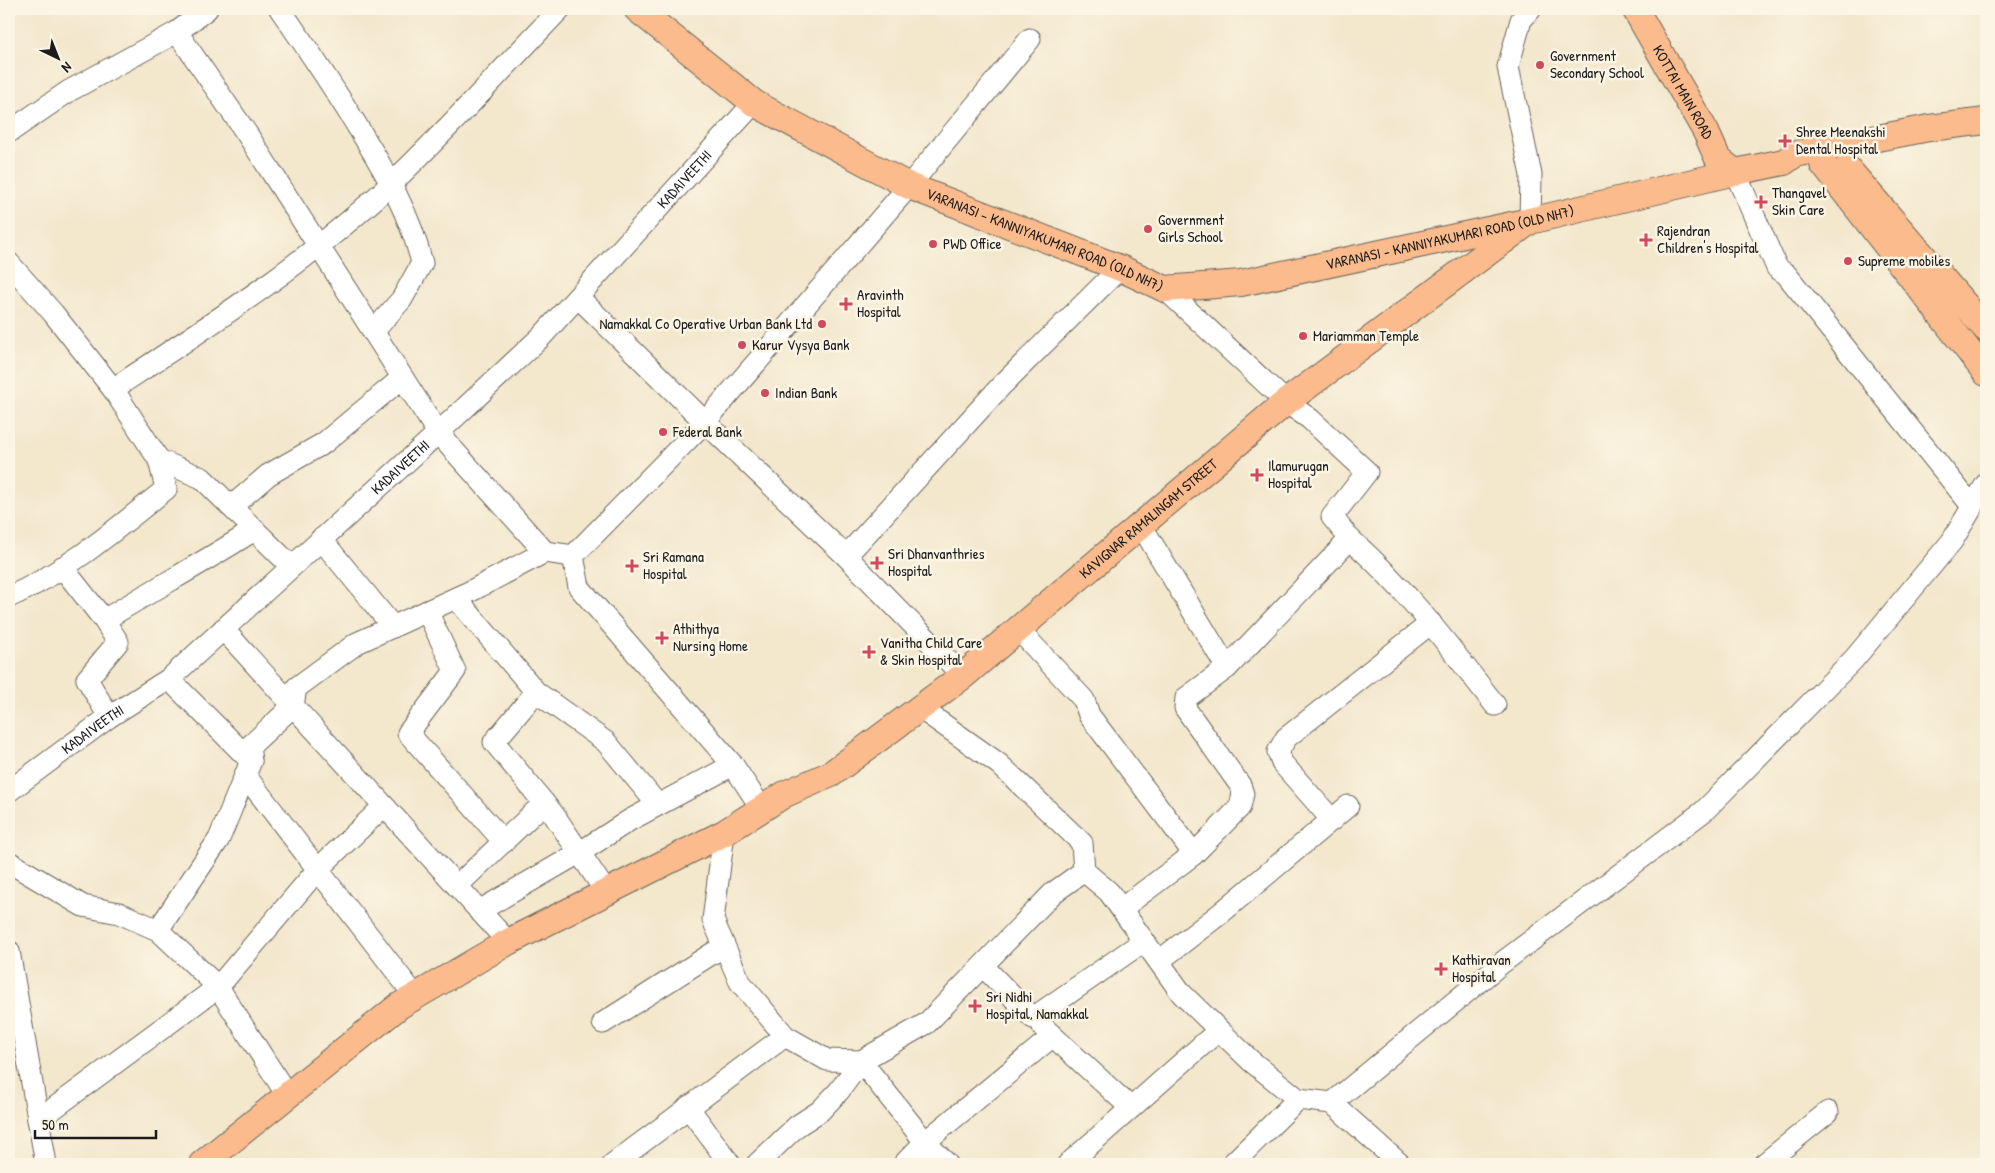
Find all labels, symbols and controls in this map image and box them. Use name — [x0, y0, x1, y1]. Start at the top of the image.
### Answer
north arrow — [32, 32, 82, 82]
street label: KOTTAI MAIN ROAD — [1648, 41, 1719, 143]
place label: Government Secondary School — [1550, 45, 1644, 83]
text: N — [58, 58, 76, 78]
marker: Government Secondary School — [1534, 59, 1546, 71]
place label: Shree Meenakshi Dental Hospital — [1796, 121, 1886, 159]
marker: Shree Meenakshi Dental Hospital — [1778, 134, 1792, 148]
street label: KADAIVEETHI — [652, 145, 716, 213]
place label: Thangavel Skin Care — [1772, 182, 1827, 220]
street label: VARANASI - KANNIYAKUMARI ROAD (OLD NH7) — [923, 183, 1167, 297]
marker: Thangavel Skin Care — [1754, 195, 1768, 209]
street label: VARANASI - KANNIYAKUMARI ROAD (OLD NH7) — [1324, 200, 1576, 275]
place label: Government Girls School — [1158, 209, 1225, 247]
place label: Rajendran Children's Hospital — [1657, 220, 1759, 258]
marker: Government Girls School — [1142, 223, 1154, 235]
place label: PWD Office — [943, 233, 1001, 254]
marker: Rajendran Children's Hospital — [1639, 233, 1653, 247]
marker: PWD Office — [927, 238, 939, 250]
place label: Supreme mobiles — [1858, 250, 1950, 271]
marker: Supreme mobiles — [1842, 255, 1854, 267]
place label: Aravinth Hospital — [857, 284, 904, 322]
marker: Aravinth Hospital — [839, 297, 853, 311]
place label: Namakkal Co Operative Urban Bank Ltd — [599, 313, 812, 334]
marker: Namakkal Co Operative Urban Bank Ltd — [816, 318, 828, 330]
place label: Mariamman Temple — [1313, 325, 1419, 346]
marker: Mariamman Temple — [1297, 330, 1309, 342]
place label: Karur Vysya Bank — [752, 334, 849, 355]
marker: Karur Vysya Bank — [736, 339, 748, 351]
place label: Indian Bank — [775, 382, 837, 403]
marker: Indian Bank — [759, 387, 771, 399]
place label: Federal Bank — [672, 421, 742, 442]
marker: Federal Bank — [657, 426, 669, 438]
street label: KADAIVEETHI — [366, 435, 434, 499]
street label: KAVIGNAR RAMALINGAM STREET — [1074, 453, 1223, 583]
place label: Ilamurugan Hospital — [1268, 455, 1329, 493]
marker: Ilamurugan Hospital — [1250, 468, 1264, 482]
place label: Sri Dhanvanthries Hospital — [888, 543, 985, 581]
place label: Sri Ramana Hospital — [643, 546, 704, 584]
marker: Sri Dhanvanthries Hospital — [870, 556, 884, 570]
marker: Sri Ramana Hospital — [625, 559, 639, 573]
place label: Athithya Nursing Home — [673, 618, 748, 656]
marker: Athithya Nursing Home — [655, 631, 669, 645]
place label: Vanitha Child Care & Skin Hospital — [880, 632, 982, 670]
marker: Vanitha Child Care & Skin Hospital — [862, 645, 876, 659]
street label: KADAIVEETHI — [57, 699, 128, 759]
place label: Kathiravan Hospital — [1452, 949, 1511, 987]
marker: Kathiravan Hospital — [1434, 962, 1448, 976]
place label: Sri Nidhi Hospital, Namakkal — [986, 986, 1088, 1024]
marker: Sri Nidhi Hospital, Namakkal — [968, 999, 982, 1013]
scale bar — [35, 1108, 156, 1140]
text: 50 m — [42, 1114, 69, 1135]

